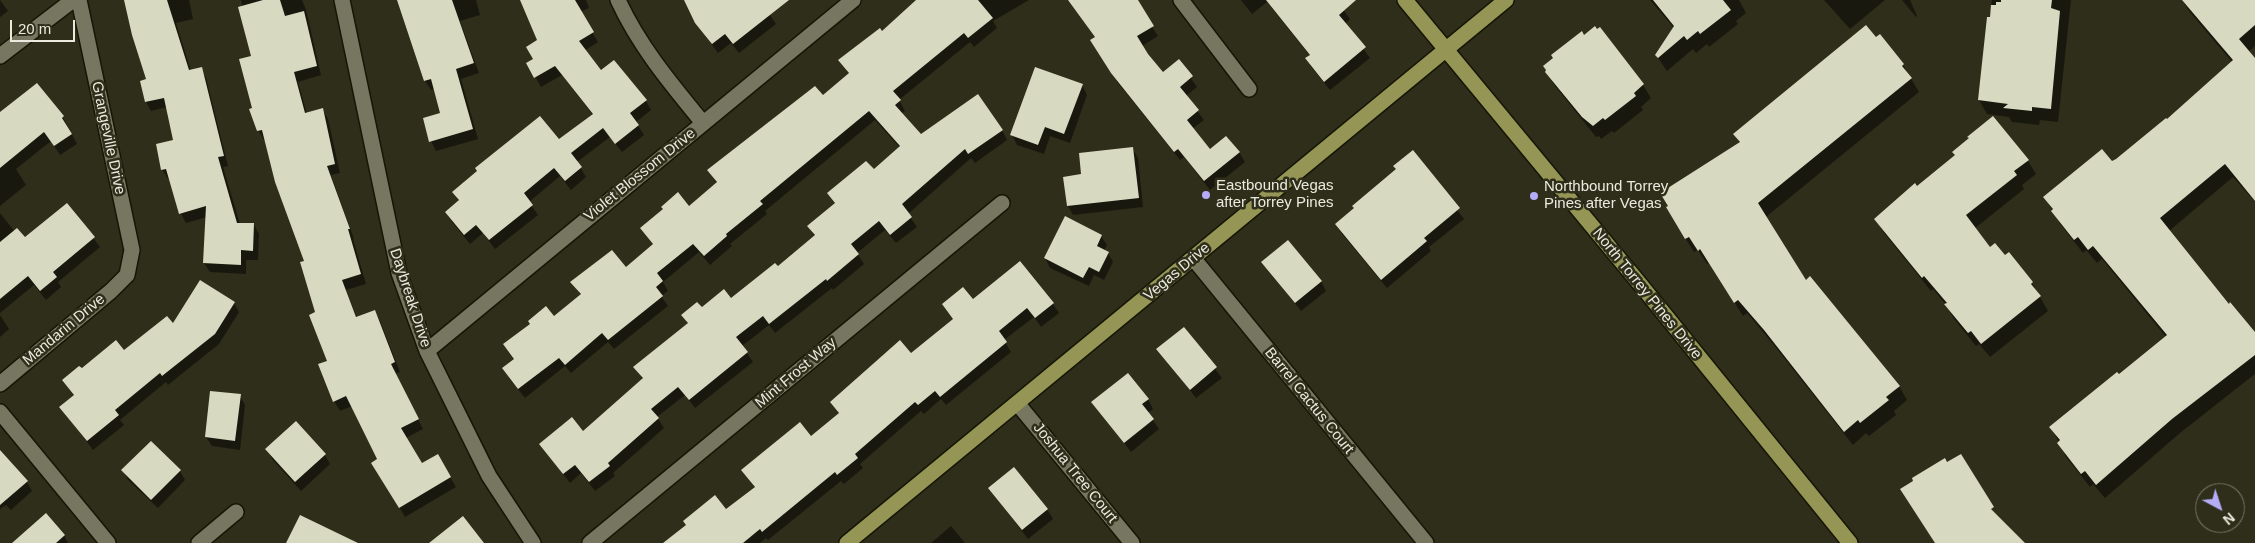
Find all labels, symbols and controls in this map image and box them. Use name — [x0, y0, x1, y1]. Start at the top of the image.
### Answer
scale bar — [12, 10, 78, 42]
text: 20 m — [18, 20, 51, 37]
street label: Grangeville Drive — [87, 80, 129, 196]
street label: Violet Blossom Drive — [581, 125, 699, 225]
place label: Eastbound Vegas after Torrey Pines — [1216, 177, 1334, 212]
place label: Northbound Torrey Pines after Vegas — [1544, 178, 1668, 213]
marker: Eastbound Vegas after Torrey Pines — [1200, 189, 1212, 201]
marker: Northbound Torrey Pines after Vegas — [1528, 190, 1540, 202]
street label: North Torrey Pines Drive — [1589, 225, 1705, 363]
street label: Vegas Drive — [1140, 239, 1214, 305]
street label: Daybreak Drive — [385, 246, 435, 350]
street label: Mandarin Drive — [19, 290, 109, 370]
street label: Mint Frost Way — [752, 334, 840, 412]
street label: Barrel Cactus Court — [1261, 344, 1357, 458]
street label: Joshua Tree Court — [1029, 419, 1121, 527]
north arrow — [2195, 483, 2245, 533]
text: N — [2220, 509, 2238, 528]

